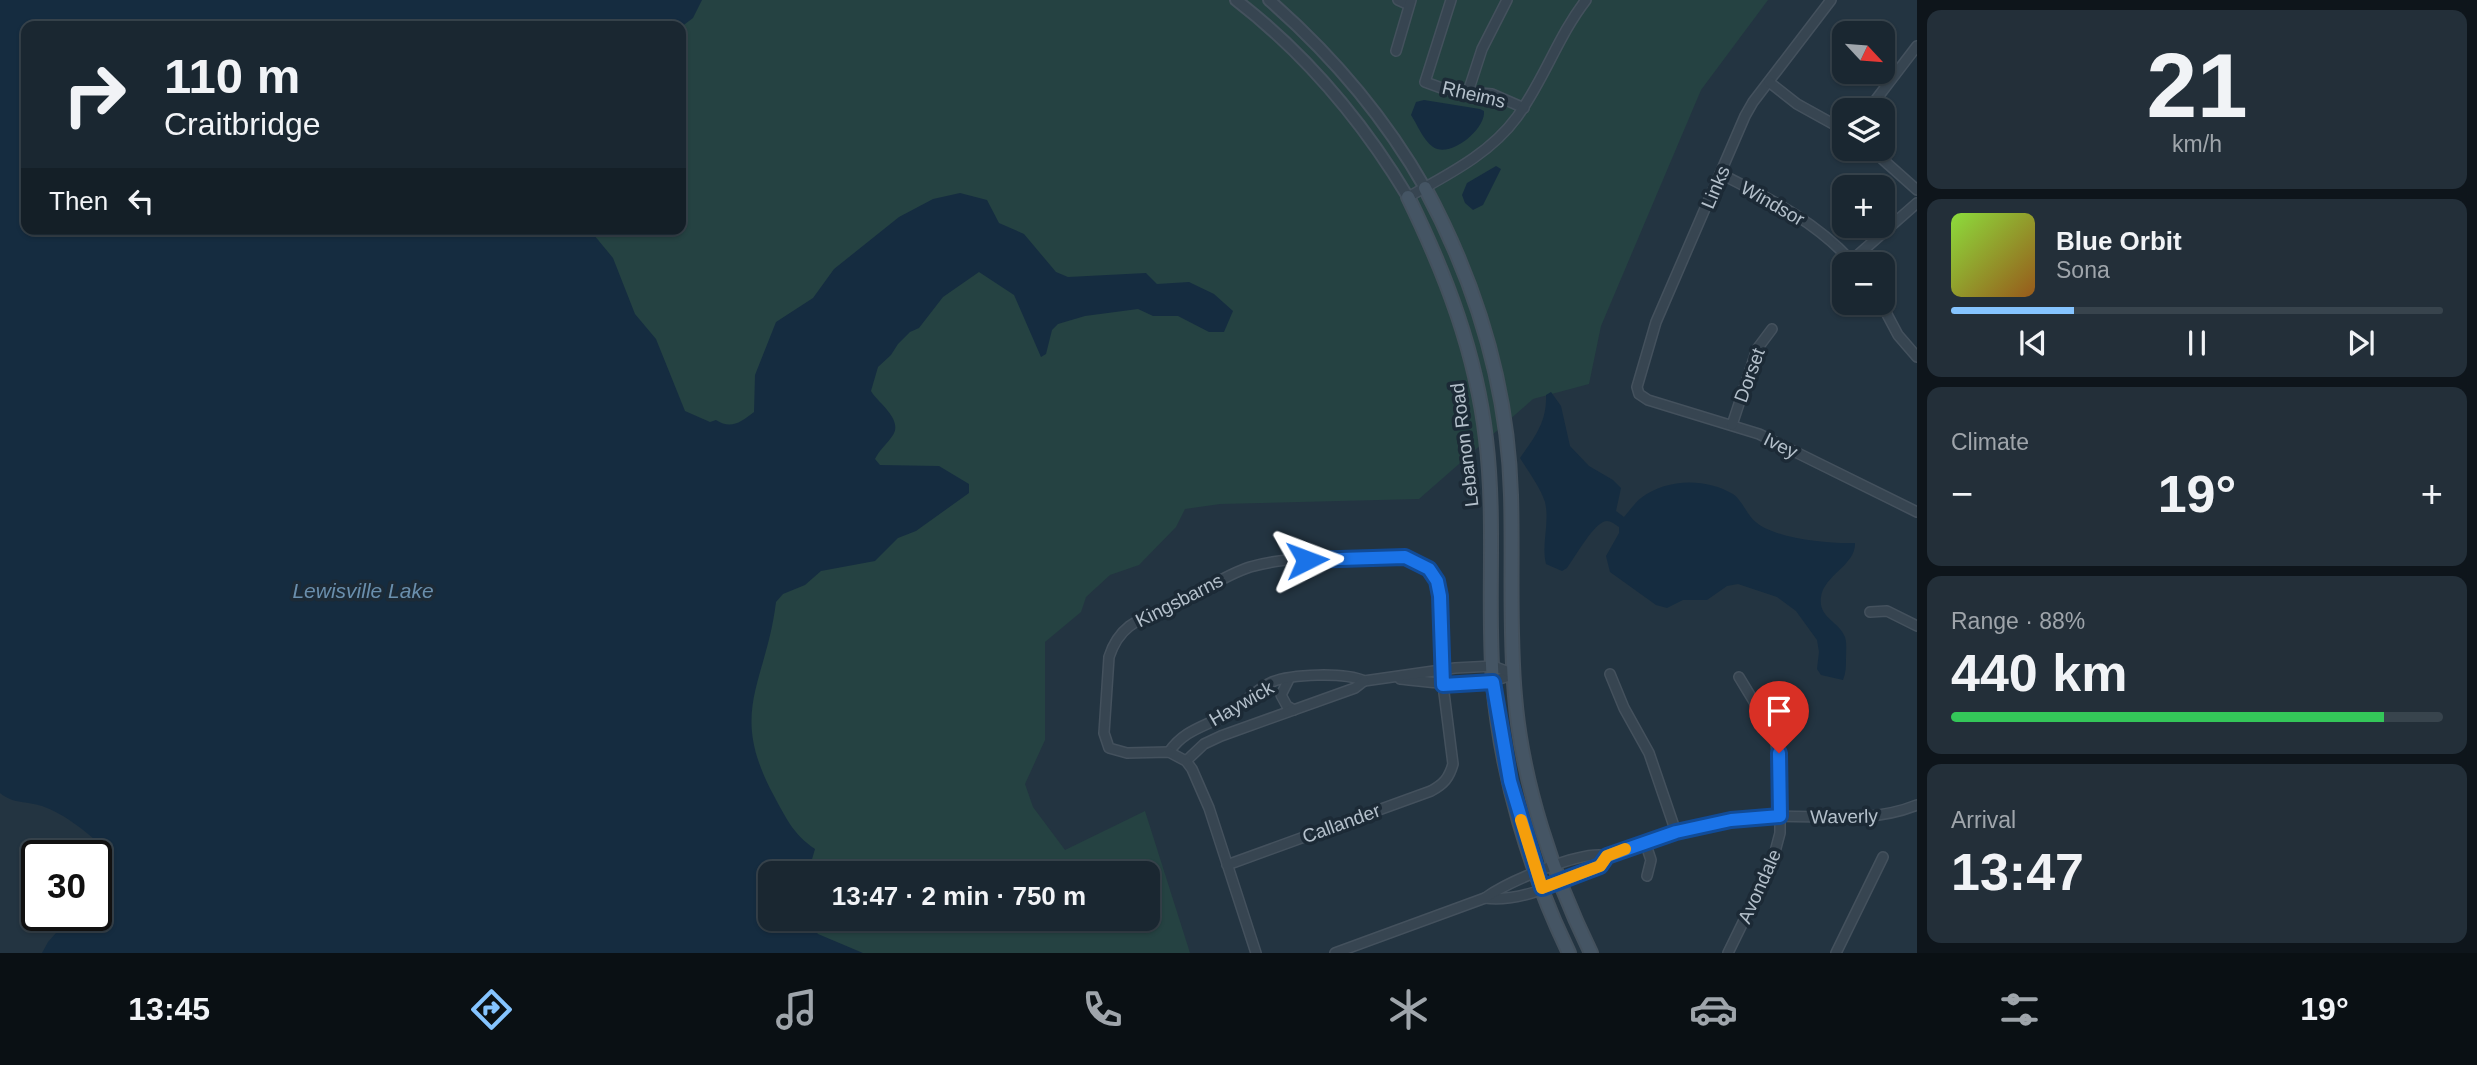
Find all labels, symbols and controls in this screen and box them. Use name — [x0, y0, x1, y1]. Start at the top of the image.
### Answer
north arrow — [1832, 21, 1895, 84]
map controls — [1832, 21, 1895, 315]
text: 21 — [2146, 35, 2248, 136]
icon: right — [49, 49, 140, 140]
text: 110 m — [164, 49, 300, 103]
street label: Rheims — [1440, 77, 1508, 112]
button: layers — [1832, 98, 1895, 161]
text: Craitbridge — [164, 106, 321, 142]
text: km/h — [2172, 131, 2222, 157]
street label: Links — [1697, 163, 1734, 212]
button: + — [1832, 175, 1895, 238]
street label: Windsor — [1737, 177, 1809, 230]
icon: left — [122, 182, 160, 220]
text: Then — [49, 186, 108, 216]
text: Blue Orbit — [2056, 226, 2182, 256]
button: − — [1832, 252, 1895, 315]
text: Sona — [2056, 257, 2110, 283]
icon: previous — [2014, 324, 2052, 362]
icon: pause — [2178, 324, 2216, 362]
icon: next — [2342, 324, 2380, 362]
street label: Dorset — [1730, 345, 1769, 405]
street label: Lebanon Road — [1446, 382, 1483, 508]
street label: Ivey — [1761, 428, 1801, 463]
text: Climate — [1951, 429, 2029, 455]
text: 19° — [2158, 465, 2236, 523]
text: − — [1951, 473, 1973, 515]
text: + — [2421, 473, 2443, 515]
position arrow — [1270, 523, 1344, 597]
street label: Kingsbarns — [1132, 570, 1226, 631]
water label: Lewisville Lake — [292, 579, 434, 602]
text: Range · 88% — [1951, 608, 2085, 634]
text: 440 km — [1951, 644, 2127, 702]
street label: Haywick — [1205, 676, 1278, 730]
pin — [1749, 681, 1809, 753]
icon: arrive — [1760, 692, 1798, 730]
street label: Callander — [1299, 799, 1384, 847]
street label: Waverly — [1810, 805, 1879, 828]
text: Arrival — [1951, 807, 2016, 833]
speed limit sign: 30 — [21, 840, 112, 931]
text: 13:47 — [1951, 843, 2084, 901]
street label: Avondale — [1734, 846, 1785, 927]
text: 13:47 · 2 min · 750 m — [832, 881, 1086, 911]
icon: directions — [467, 985, 516, 1034]
icon: music — [772, 985, 821, 1034]
icon: phone — [1078, 985, 1127, 1034]
icon: climate — [1384, 985, 1433, 1034]
icon: car — [1689, 985, 1738, 1034]
icon: filters — [1995, 985, 2044, 1034]
text: 13:45 — [128, 991, 210, 1027]
text: 19° — [2300, 991, 2349, 1027]

